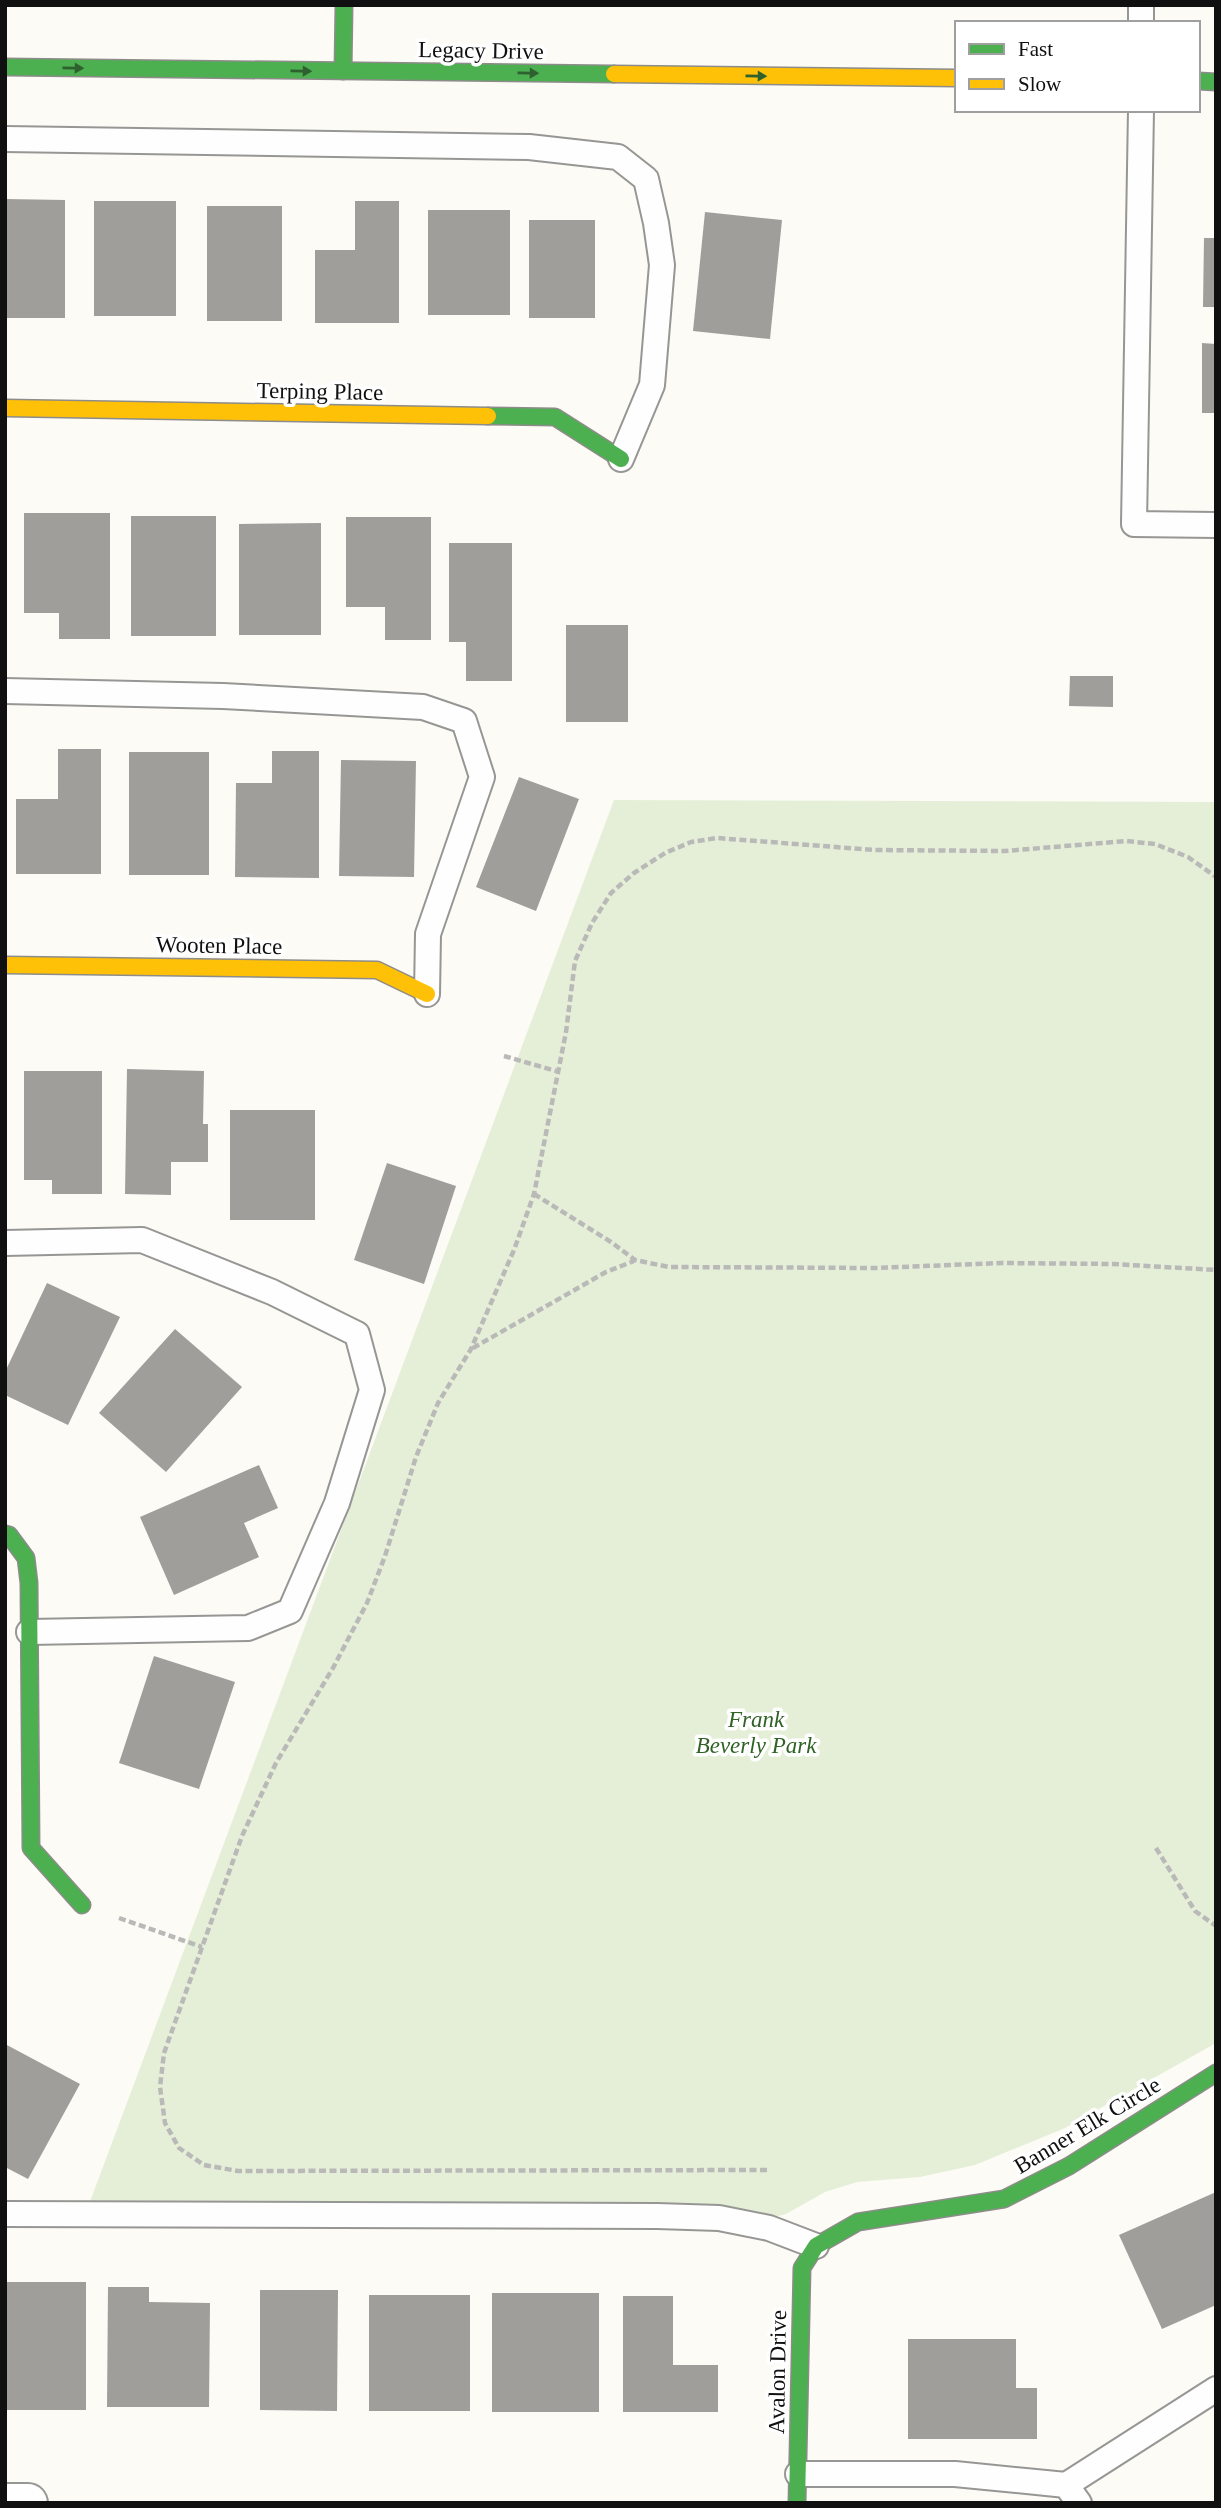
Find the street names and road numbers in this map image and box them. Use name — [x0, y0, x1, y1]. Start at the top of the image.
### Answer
street label: Legacy Drive — [418, 37, 544, 64]
street label: Terping Place — [256, 378, 384, 405]
street label: Wooten Place — [156, 932, 282, 959]
street label: Banner Elk Circle — [1010, 2072, 1165, 2179]
street label: Avalon Drive — [764, 2310, 791, 2434]

